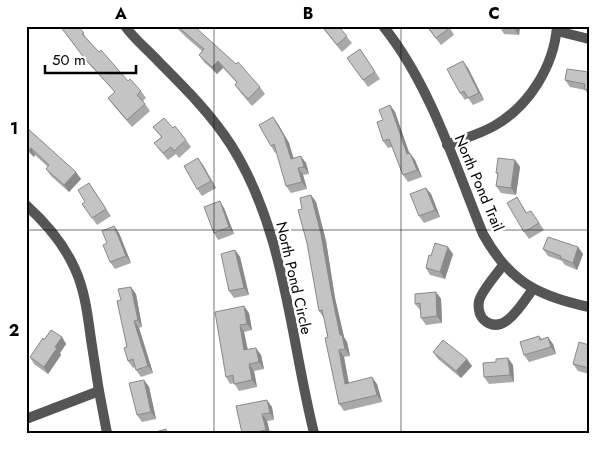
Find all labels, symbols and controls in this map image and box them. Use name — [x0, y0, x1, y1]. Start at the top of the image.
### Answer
text: A — [114, 2, 127, 25]
text: B — [303, 2, 313, 25]
text: C — [488, 2, 500, 25]
scale bar — [45, 42, 136, 74]
text: 50 m — [52, 49, 86, 71]
text: 1 — [10, 117, 18, 140]
street label: North Pond Trail — [449, 131, 509, 235]
street label: North Pond Circle — [270, 219, 318, 337]
text: 2 — [9, 319, 19, 342]

